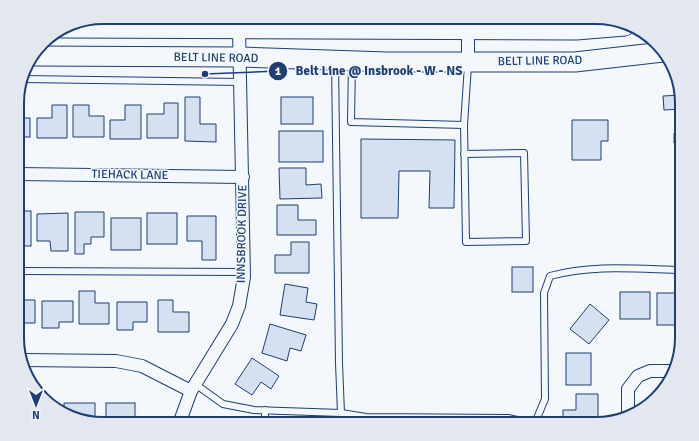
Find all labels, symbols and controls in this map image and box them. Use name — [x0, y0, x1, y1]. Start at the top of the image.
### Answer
street label: BELT LINE ROAD — [174, 50, 259, 66]
street label: BELT LINE ROAD — [498, 53, 583, 69]
callout: Belt Line @ Insbrook - W - NS — [268, 58, 471, 83]
text: Belt Line @ Insbrook - W - NS — [295, 63, 463, 79]
text: 1 — [275, 64, 282, 79]
street label: TIEHACK LANE — [91, 167, 169, 183]
street label: INNSBROOK DRIVE — [234, 184, 250, 283]
north arrow — [16, 385, 56, 425]
text: N — [32, 408, 40, 421]

